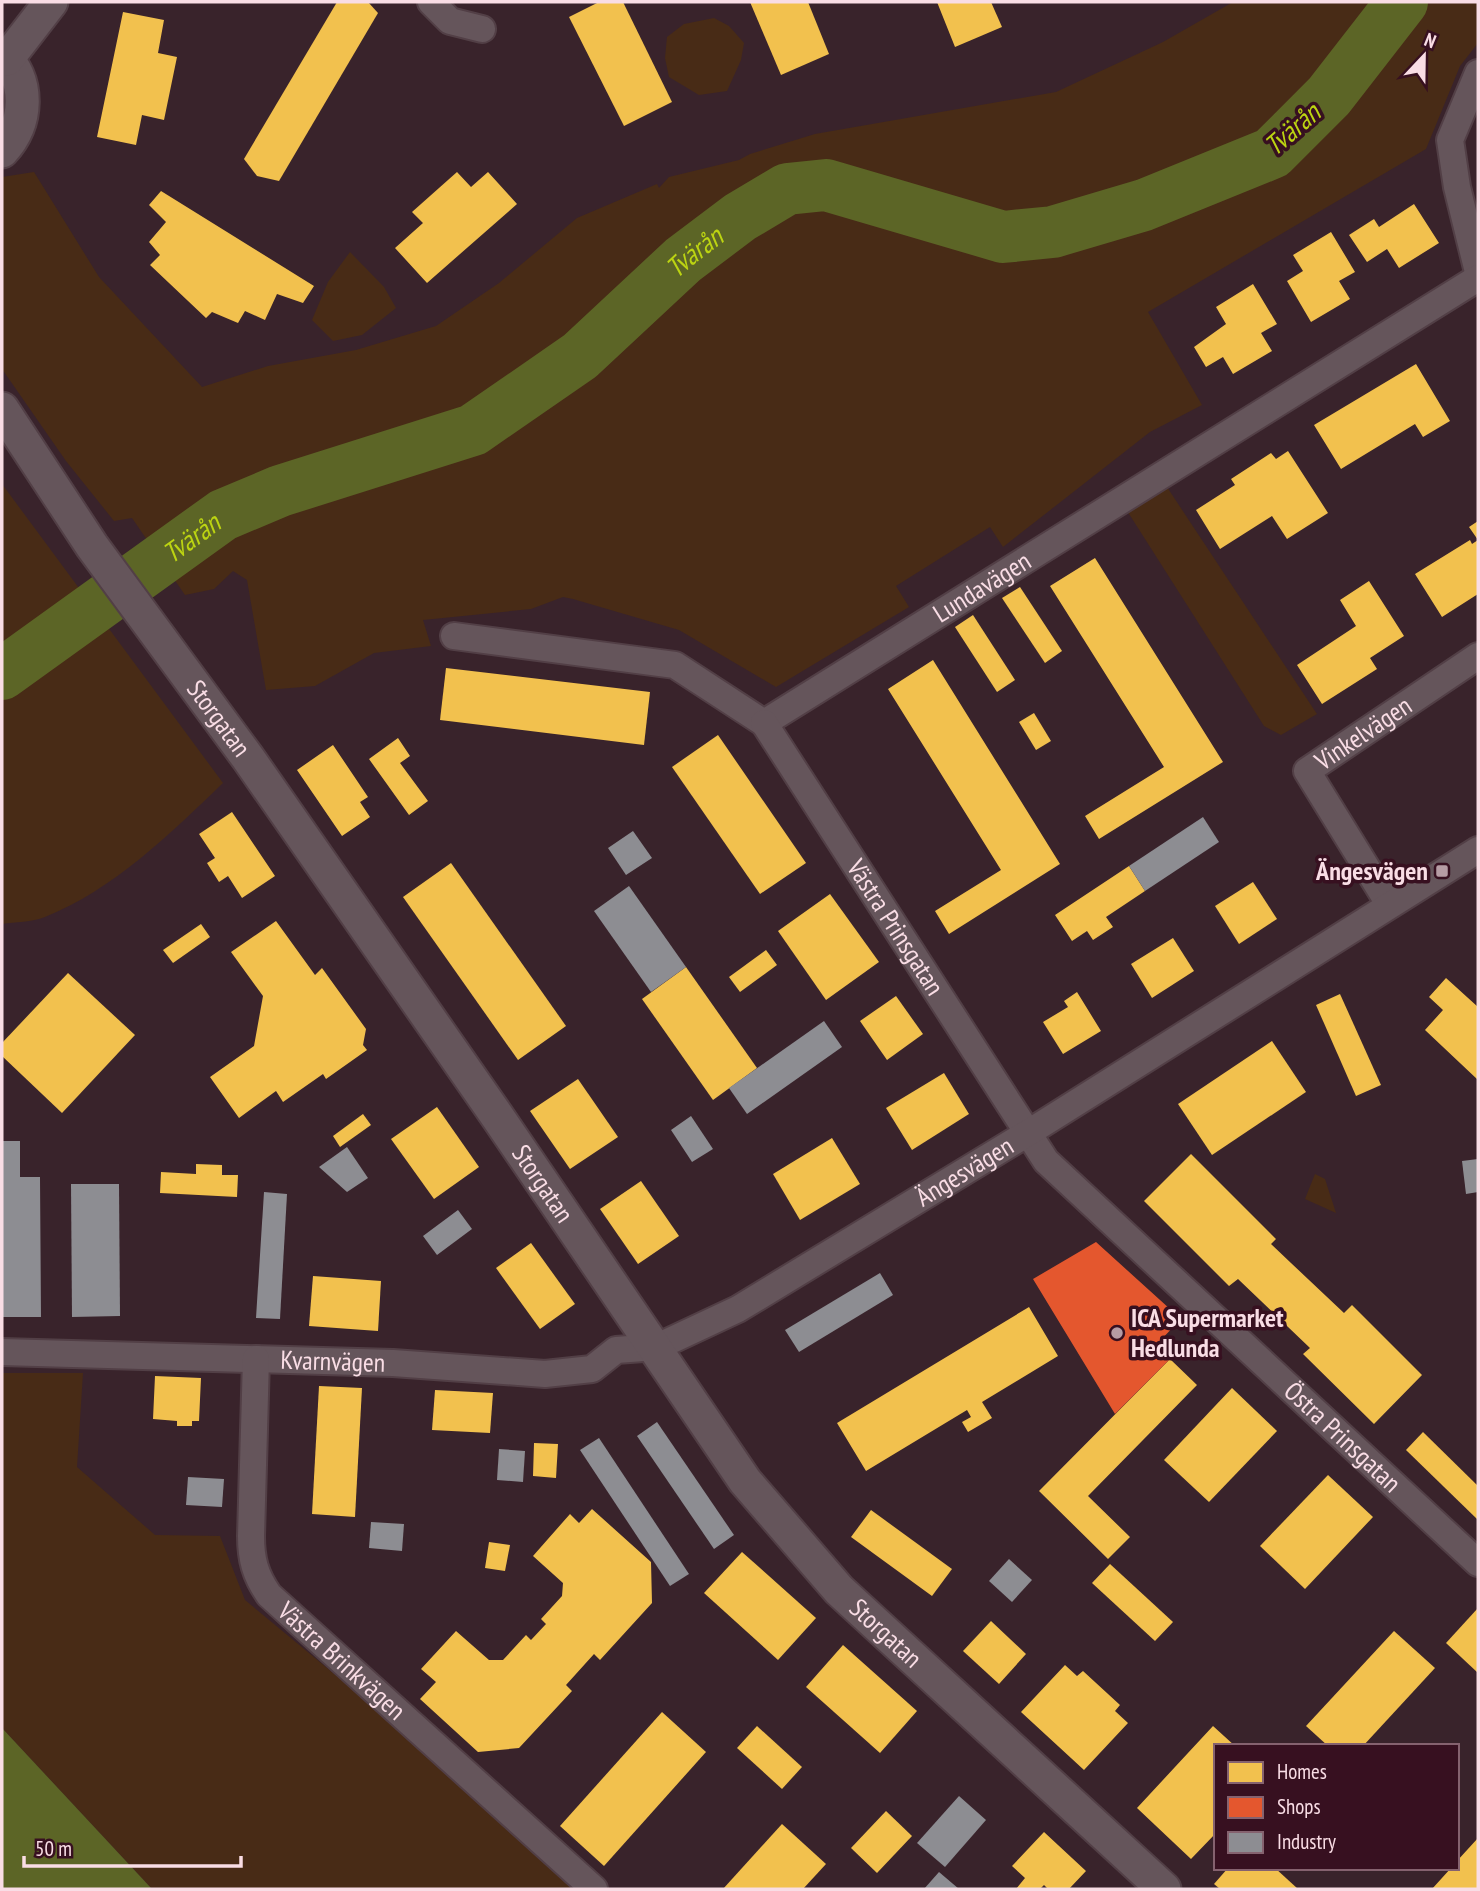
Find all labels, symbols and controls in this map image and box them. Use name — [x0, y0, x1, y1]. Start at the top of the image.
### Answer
north arrow — [1389, 21, 1459, 91]
text: N — [1421, 27, 1440, 53]
water label: Tvärån — [1256, 93, 1329, 163]
water label: Tvärån — [657, 217, 731, 285]
water label: Tvärån — [155, 503, 229, 571]
street label: Lundavägen — [927, 544, 1037, 629]
street label: Storgatan — [180, 673, 258, 763]
street label: Vinkelvägen — [1307, 688, 1418, 778]
street label: Västra Prinsgatan — [840, 852, 952, 1001]
place label: Ängesvägen — [1315, 854, 1428, 887]
marker: Ängesvägen — [1434, 863, 1450, 879]
street label: Ängesvägen — [909, 1129, 1019, 1213]
street label: Storgatan — [505, 1138, 581, 1229]
place label: ICA Supermarket Hedlunda — [1131, 1301, 1284, 1364]
marker: ICA Supermarket Hedlunda — [1109, 1325, 1125, 1341]
street label: Kvarnvägen — [280, 1343, 386, 1379]
street label: Östra Prinsgatan — [1277, 1374, 1408, 1499]
street label: Storgatan — [843, 1591, 929, 1674]
street label: Västra Brinkvägen — [271, 1594, 413, 1727]
legend — [1214, 1744, 1459, 1870]
text: Homes — [1277, 1758, 1327, 1785]
text: Shops — [1277, 1793, 1321, 1820]
scale bar — [24, 1825, 242, 1869]
text: Industry — [1277, 1828, 1336, 1855]
text: 50 m — [35, 1835, 72, 1862]

